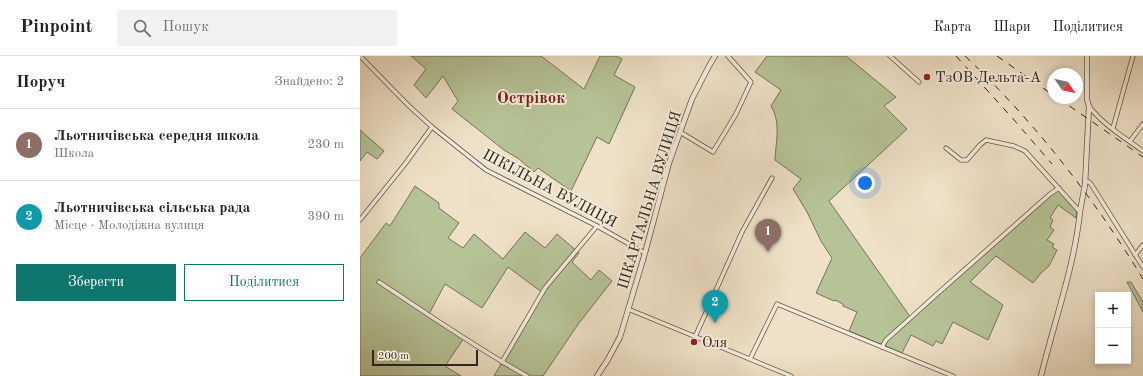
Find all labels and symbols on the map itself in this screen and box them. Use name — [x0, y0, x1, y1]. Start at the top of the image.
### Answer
north arrow — [1047, 68, 1083, 104]
place label: ТзОВ Дельта-А — [935, 71, 1042, 86]
marker: ТзОВ Дельта-А — [922, 72, 932, 82]
district label: Острівок — [497, 90, 565, 107]
street label: ШКАРТАЛЬНА ВУЛИЦЯ — [616, 109, 685, 291]
street label: ШКІЛЬНА ВУЛИЦЯ — [480, 148, 619, 231]
your location — [855, 173, 875, 193]
pin: 1 — [755, 219, 781, 252]
pin: 2 — [702, 290, 728, 323]
place label: Оля — [702, 336, 728, 351]
marker: Оля — [689, 337, 699, 347]
scale bar — [372, 348, 478, 367]

